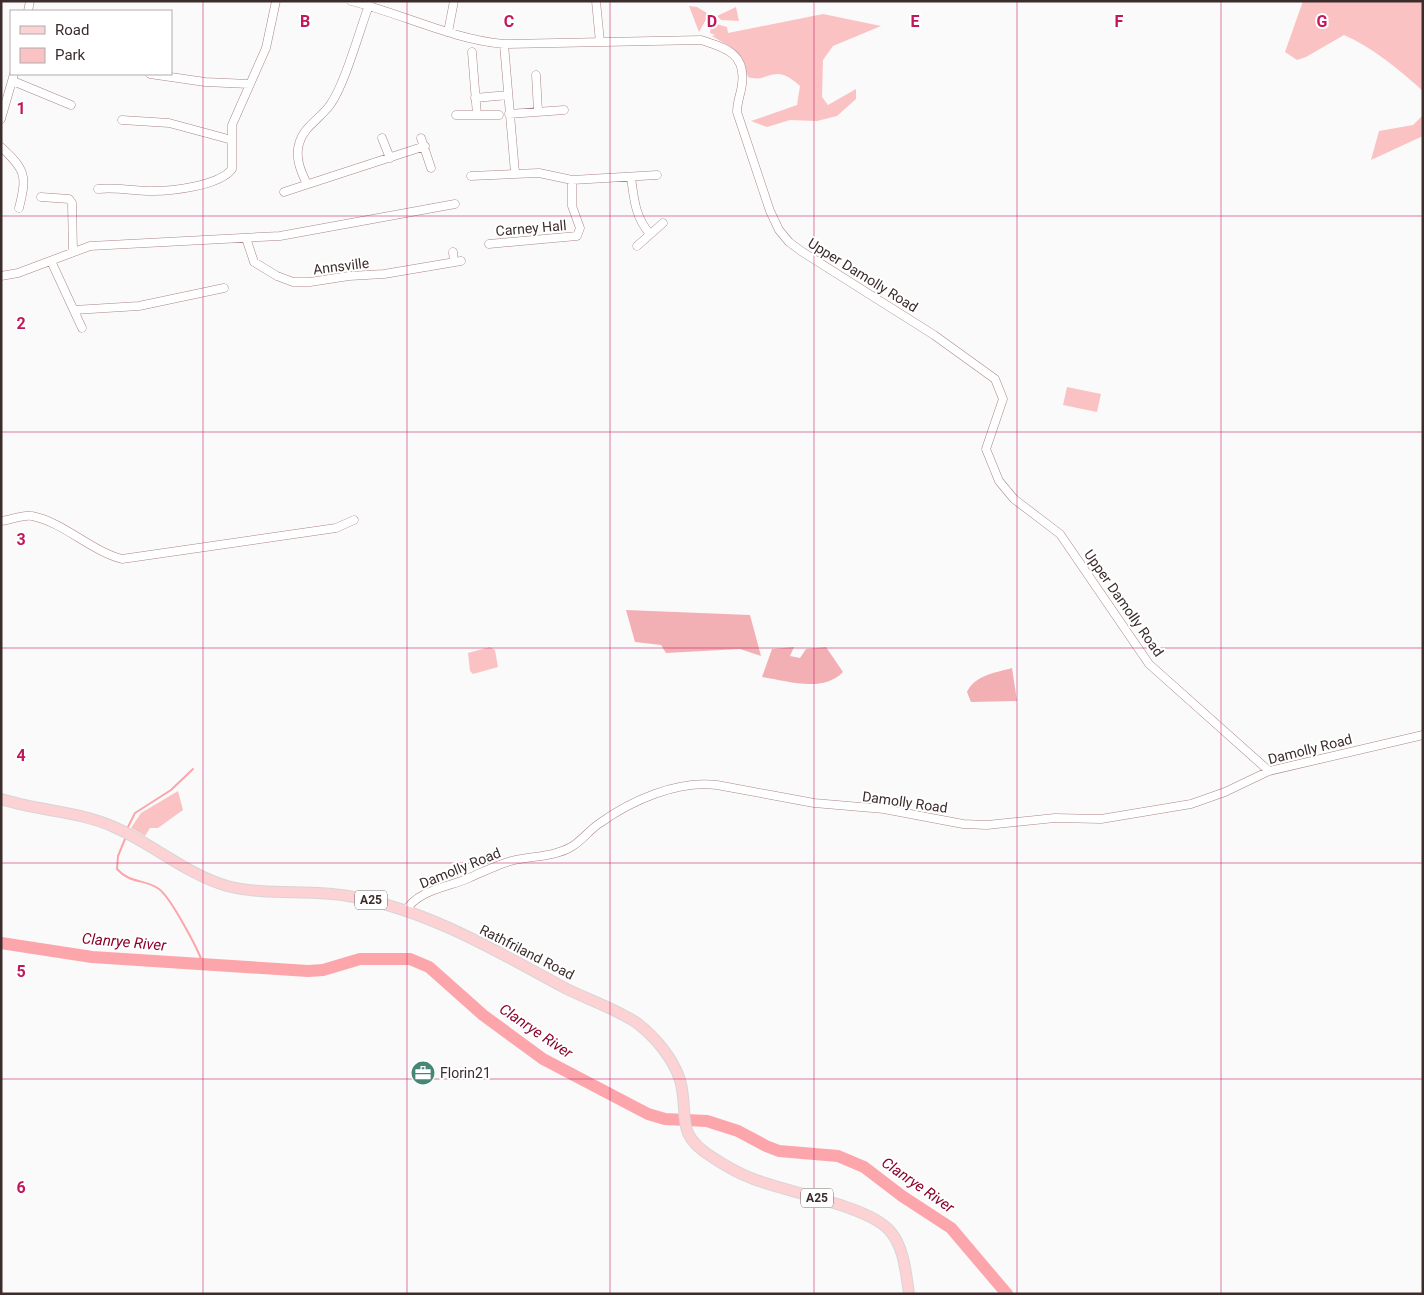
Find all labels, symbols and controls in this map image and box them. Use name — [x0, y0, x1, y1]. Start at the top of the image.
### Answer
legend — [10, 10, 172, 75]
text: B — [300, 12, 310, 31]
text: C — [504, 12, 514, 31]
text: D — [707, 12, 717, 31]
text: E — [911, 12, 920, 31]
text: F — [1115, 12, 1124, 31]
text: G — [1317, 12, 1328, 31]
text: Road — [55, 21, 89, 39]
text: Park — [55, 46, 86, 64]
text: 1 — [16, 99, 26, 118]
street label: Carney Hall — [495, 217, 567, 239]
street label: Upper Damolly Road — [805, 235, 921, 315]
street label: Annsville — [312, 255, 370, 277]
text: 2 — [16, 314, 26, 333]
text: 3 — [16, 530, 26, 549]
street label: Upper Damolly Road — [1081, 547, 1167, 659]
street label: Damolly Road — [1266, 731, 1354, 767]
text: 4 — [16, 746, 26, 765]
street label: Damolly Road — [861, 788, 949, 816]
street label: Damolly Road — [417, 844, 503, 892]
road number: A25 — [355, 890, 387, 910]
street label: Rathfriland Road — [477, 921, 577, 983]
water label: Clanrye River — [81, 929, 168, 955]
text: 5 — [16, 962, 26, 981]
water label: Clanrye River — [496, 1000, 577, 1063]
office icon: Florin21 — [410, 1060, 436, 1086]
place label: Florin21 — [440, 1065, 491, 1081]
water label: Clanrye River — [878, 1153, 959, 1217]
text: 6 — [16, 1178, 26, 1197]
road number: A25 — [801, 1188, 833, 1208]

